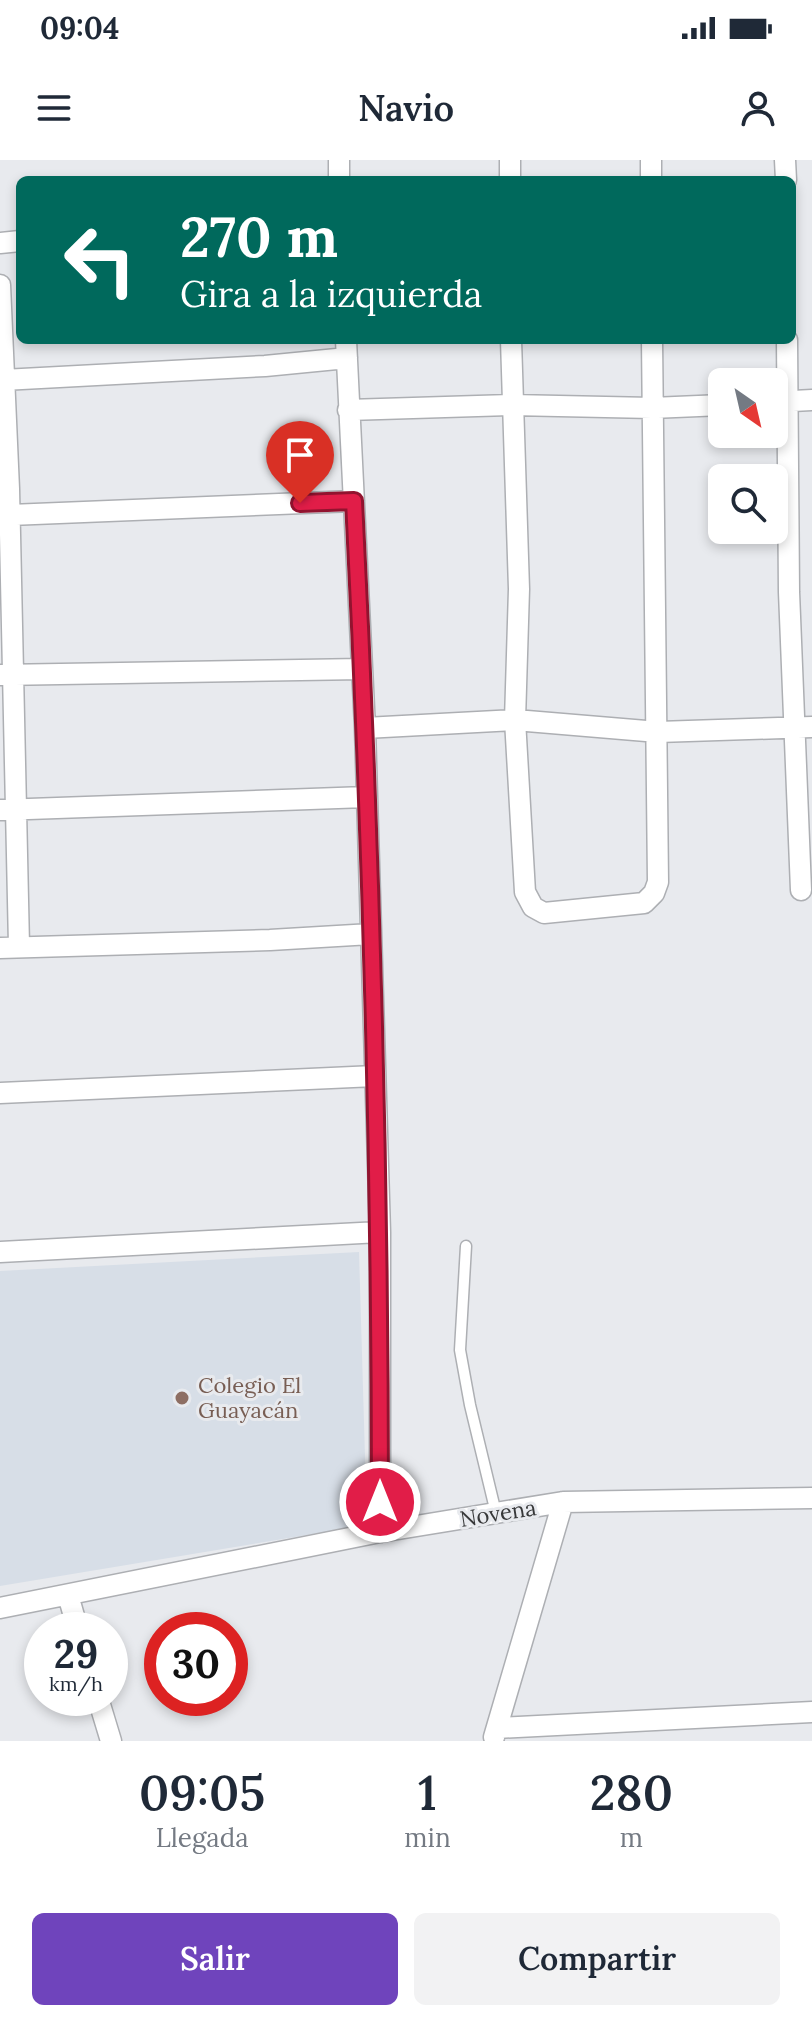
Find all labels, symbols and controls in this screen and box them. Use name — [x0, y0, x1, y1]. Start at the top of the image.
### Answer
text: 09:04 — [40, 9, 119, 47]
text: Navio — [358, 85, 454, 131]
icon: menu — [32, 86, 76, 130]
icon: person — [736, 86, 780, 130]
text: 270 m — [180, 201, 338, 272]
icon: left — [48, 208, 152, 312]
text: Gira a la izquierda — [180, 271, 482, 317]
north arrow — [708, 368, 788, 448]
map controls — [708, 368, 788, 544]
pin — [266, 421, 334, 503]
icon: arrive — [278, 433, 322, 477]
button: search — [708, 464, 788, 544]
place label: Colegio El Guayacán — [198, 1371, 301, 1424]
marker: Colegio El Guayacán — [173, 1389, 191, 1407]
position arrow — [338, 1460, 422, 1544]
street label: Novena — [458, 1493, 538, 1533]
speed limit sign: 30 — [144, 1612, 248, 1716]
text: 29 — [54, 1628, 98, 1679]
text: km/h — [49, 1671, 103, 1696]
text: 09:05 — [139, 1762, 265, 1823]
text: 1 — [418, 1762, 437, 1823]
text: 280 — [590, 1762, 673, 1823]
text: Llegada — [156, 1821, 249, 1854]
text: min — [404, 1821, 451, 1854]
text: m — [620, 1821, 643, 1854]
button: Salir — [32, 1913, 398, 2005]
button: Compartir — [414, 1913, 780, 2005]

